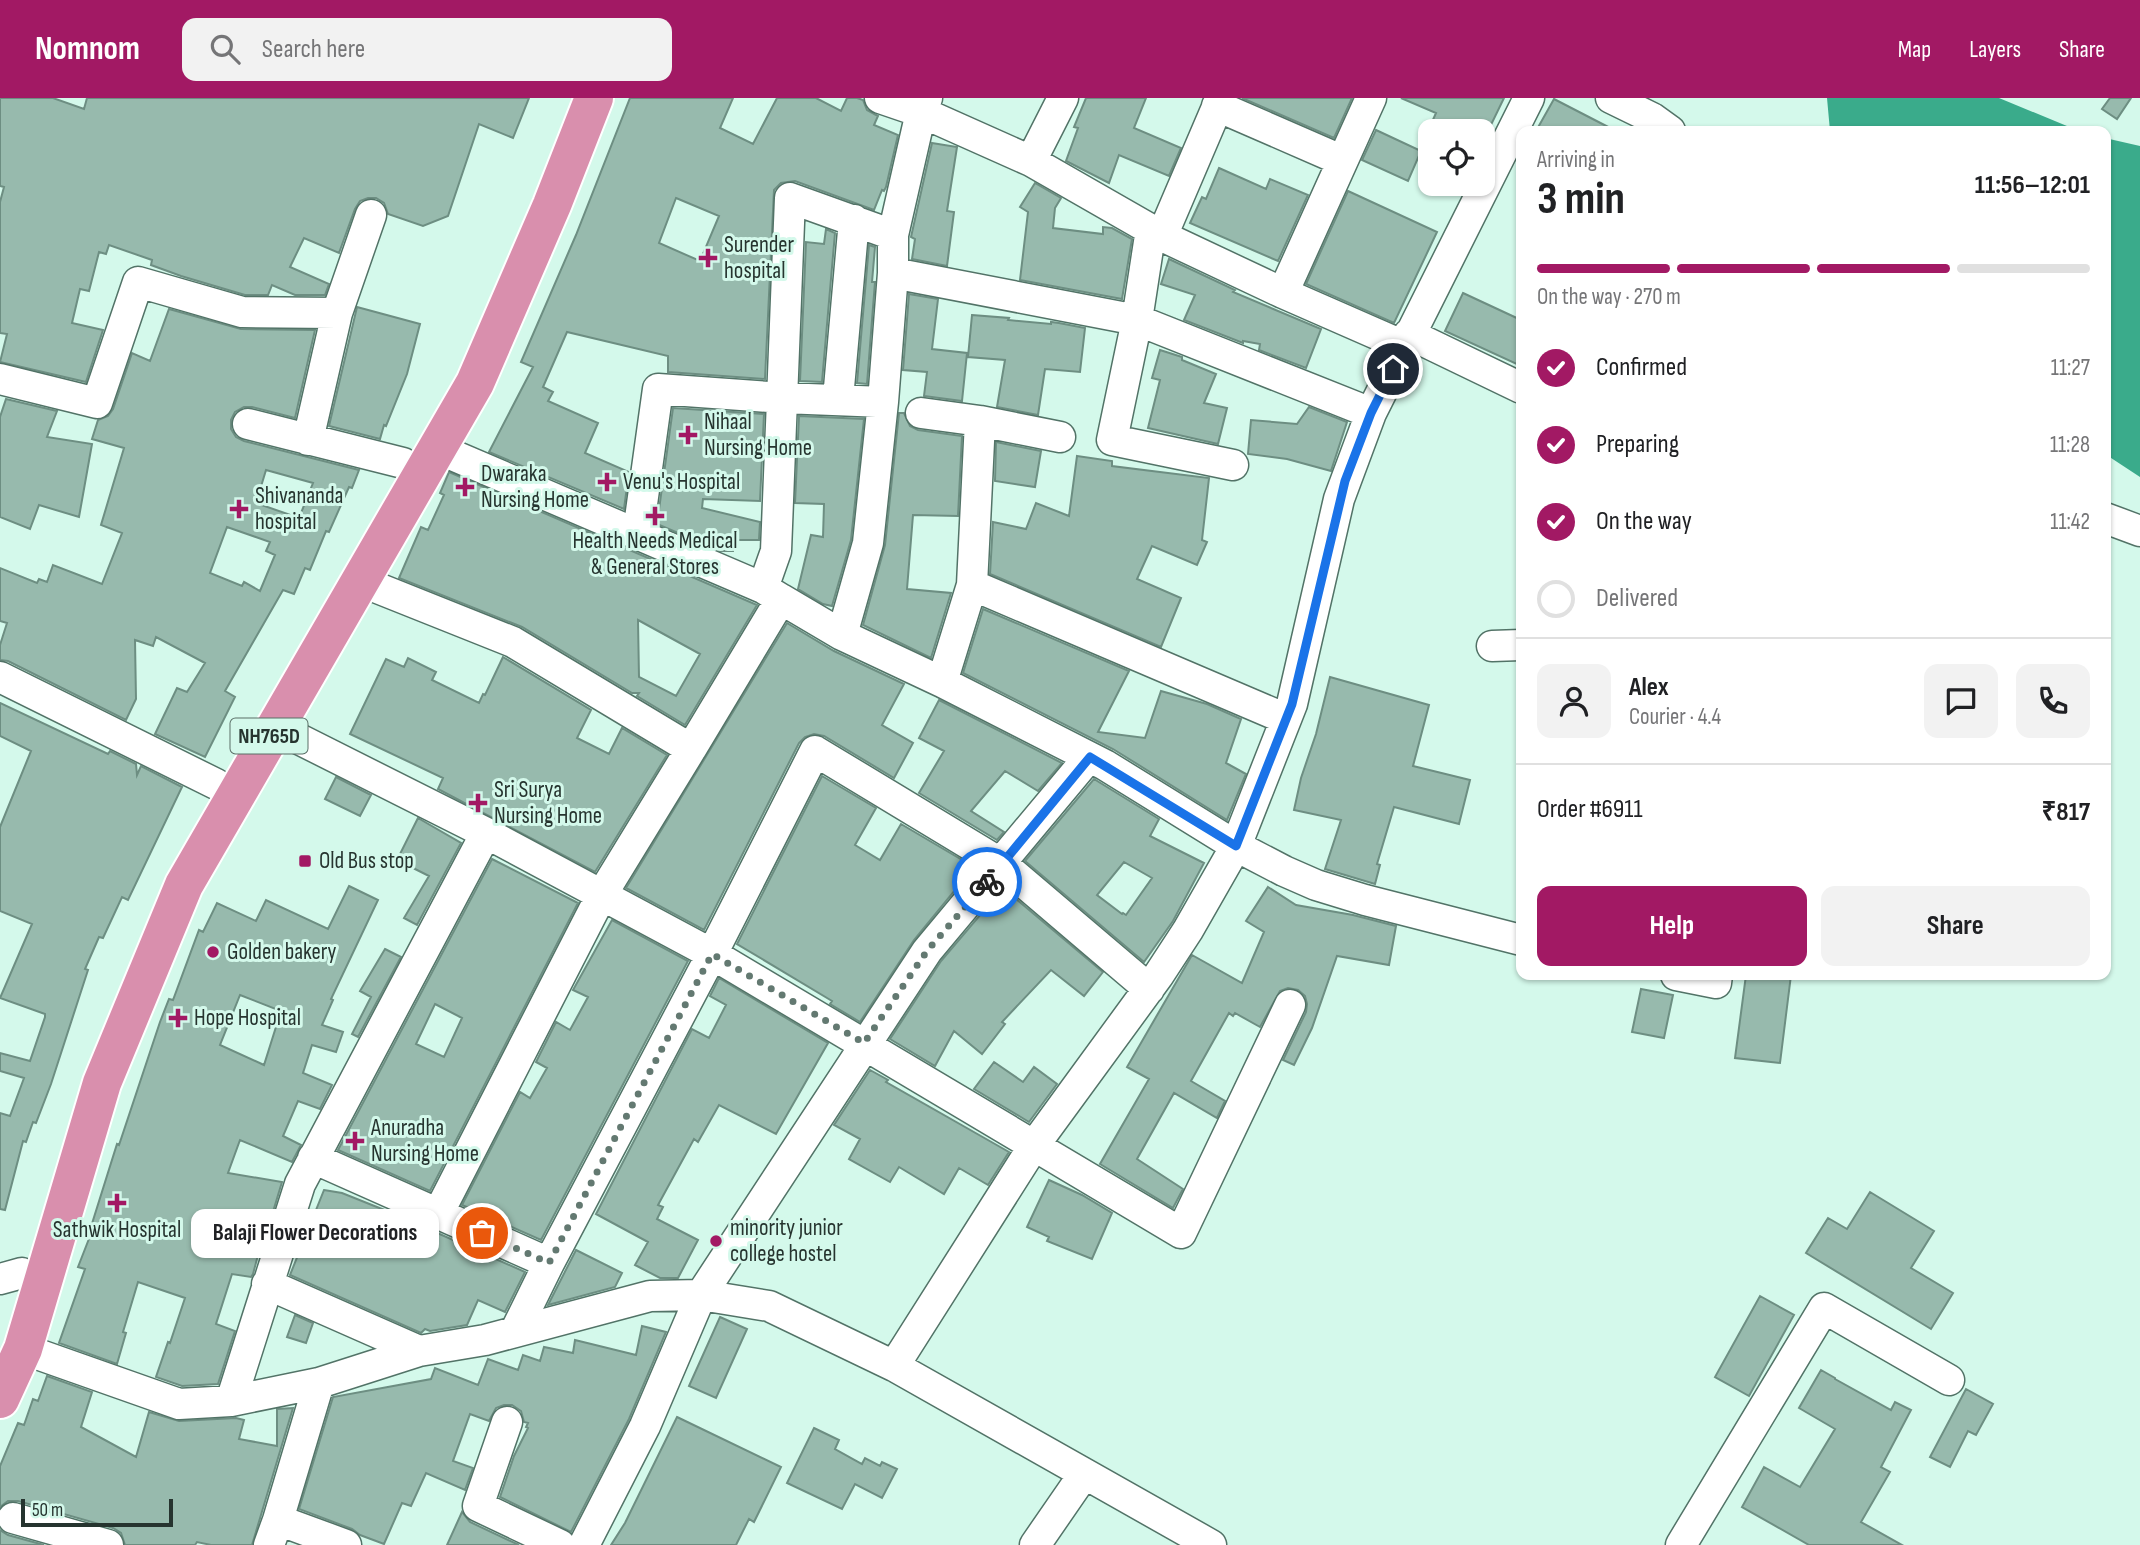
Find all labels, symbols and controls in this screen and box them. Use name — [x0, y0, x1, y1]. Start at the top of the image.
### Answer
search box — [182, 18, 672, 81]
text: Nomnom — [35, 29, 140, 69]
icon: search — [206, 30, 244, 68]
text: Search here — [262, 34, 365, 65]
text: Map — [1898, 35, 1931, 64]
text: Layers — [1969, 35, 2021, 64]
text: Share — [2059, 35, 2105, 64]
map controls — [1418, 119, 1495, 196]
button: locate — [1418, 119, 1495, 196]
text: Arriving in — [1537, 146, 1615, 174]
text: 11:56–12:01 — [1975, 170, 2090, 201]
text: 3 min — [1537, 172, 1625, 227]
place label: Surender hospital — [724, 231, 795, 285]
marker: Surender hospital — [698, 248, 718, 268]
text: On the way · 270 m — [1537, 283, 1681, 311]
pin — [1363, 339, 1423, 399]
icon: check — [1537, 349, 1575, 387]
icon: home — [1374, 350, 1412, 388]
text: Confirmed — [1596, 352, 1687, 383]
text: 11:27 — [2051, 354, 2090, 382]
place label: Nihaal Nursing Home — [704, 408, 812, 462]
marker: Nihaal Nursing Home — [678, 425, 698, 445]
icon: check — [1537, 426, 1575, 464]
text: Preparing — [1596, 429, 1679, 460]
text: 11:28 — [2050, 431, 2090, 459]
place label: Dwaraka Nursing Home — [481, 460, 589, 514]
place label: Venu's Hospital — [623, 468, 740, 496]
marker: Venu's Hospital — [597, 472, 617, 492]
marker: Dwaraka Nursing Home — [455, 477, 475, 497]
place label: Shivananda hospital — [255, 482, 343, 536]
marker: Shivananda hospital — [229, 499, 249, 519]
icon: check — [1537, 503, 1575, 541]
text: On the way — [1596, 506, 1692, 537]
marker: Health Needs Medical & General Stores — [647, 508, 663, 524]
text: 11:42 — [2050, 508, 2090, 536]
place label: Health Needs Medical & General Stores — [572, 527, 738, 581]
text: Delivered — [1596, 583, 1678, 614]
button: person — [1537, 664, 1611, 738]
button: chat — [1924, 664, 1998, 738]
button: phone — [2016, 664, 2090, 738]
text: Alex — [1629, 672, 1669, 703]
text: Courier · 4.4 — [1629, 703, 1721, 731]
road number: NH765D — [230, 718, 308, 754]
place label: Sri Surya Nursing Home — [494, 776, 602, 830]
marker: Sri Surya Nursing Home — [468, 793, 488, 813]
text: Order #6911 — [1537, 794, 1643, 825]
text: ₹817 — [2042, 797, 2090, 828]
place label: Old Bus stop — [319, 847, 414, 875]
courier — [952, 847, 1022, 917]
marker: Old Bus stop — [297, 853, 313, 869]
icon: bike — [968, 863, 1006, 901]
button: Help — [1537, 886, 1807, 966]
button: Share — [1821, 886, 2090, 966]
place label: Golden bakery — [227, 938, 337, 966]
marker: Golden bakery — [205, 944, 221, 960]
place label: Hope Hospital — [194, 1004, 301, 1032]
marker: Hope Hospital — [168, 1008, 188, 1028]
place label: Anuradha Nursing Home — [370, 1114, 479, 1168]
marker: Anuradha Nursing Home — [345, 1131, 365, 1151]
marker: Sathwik Hospital — [107, 1193, 127, 1213]
pin — [452, 1203, 512, 1263]
callout: Balaji Flower Decorations — [192, 1208, 440, 1258]
icon: bag — [463, 1214, 501, 1252]
place label: minority junior college hostel — [730, 1214, 843, 1268]
place label: Sathwik Hospital — [53, 1216, 181, 1244]
text: Balaji Flower Decorations — [213, 1219, 417, 1247]
marker: minority junior college hostel — [708, 1233, 724, 1249]
scale bar — [21, 1496, 173, 1528]
text: 50 m — [32, 1499, 63, 1522]

